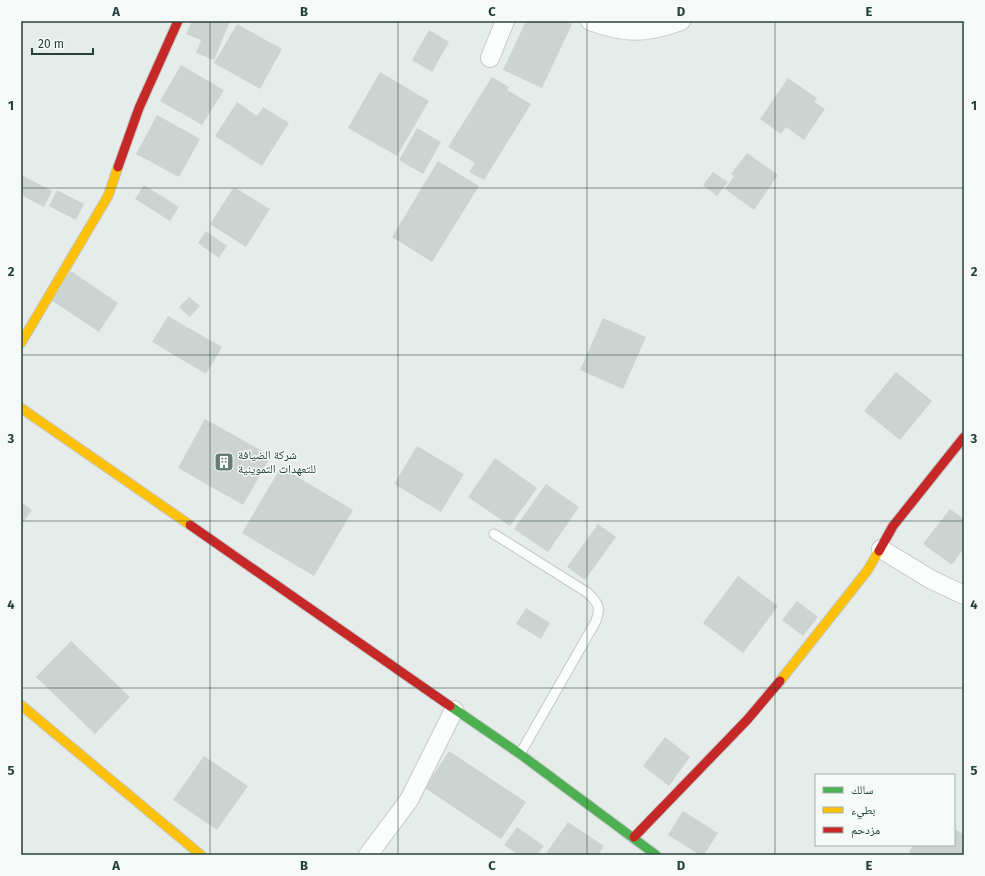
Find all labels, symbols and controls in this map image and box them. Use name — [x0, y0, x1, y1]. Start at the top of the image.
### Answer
text: A — [111, 4, 120, 19]
text: B — [300, 4, 308, 19]
text: C — [488, 4, 496, 19]
text: D — [677, 4, 686, 19]
text: E — [866, 4, 873, 19]
scale bar — [32, 30, 93, 56]
text: 20 m — [38, 37, 64, 51]
text: 1 — [8, 98, 14, 113]
text: 1 — [971, 98, 977, 113]
text: 2 — [8, 264, 15, 279]
text: 2 — [971, 264, 978, 279]
text: 3 — [7, 431, 15, 446]
text: 3 — [970, 431, 978, 446]
place label: شركة الضيافة للتعهدات التموينية — [238, 448, 316, 476]
building icon: شركة الضيافة للتعهدات التموينية — [213, 451, 235, 473]
text: 4 — [7, 597, 15, 612]
text: 4 — [970, 597, 978, 612]
text: 5 — [8, 763, 15, 778]
text: 5 — [971, 763, 978, 778]
legend — [815, 774, 955, 846]
text: سالك — [851, 783, 873, 797]
text: بطيء — [851, 803, 875, 820]
text: مزدحم — [851, 823, 880, 838]
text: A — [111, 858, 120, 873]
text: B — [300, 858, 308, 873]
text: C — [488, 858, 496, 873]
text: D — [677, 858, 686, 873]
text: E — [866, 858, 873, 873]

